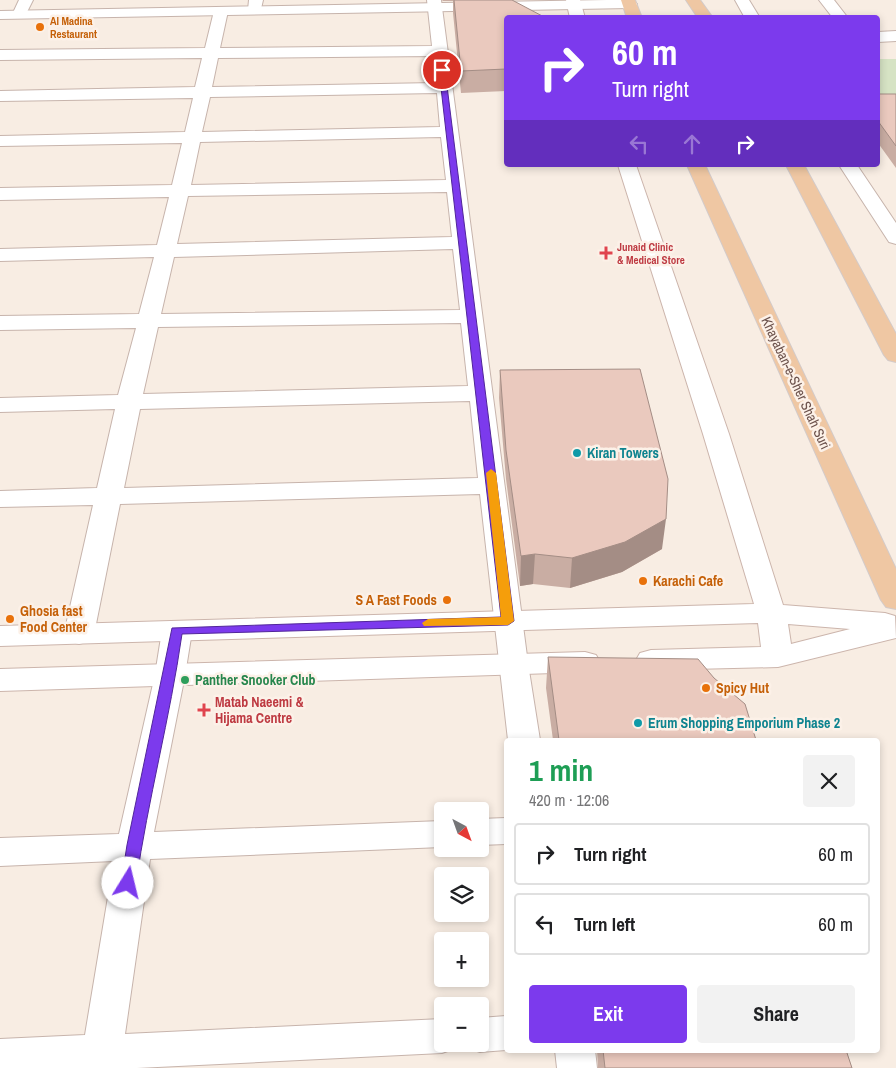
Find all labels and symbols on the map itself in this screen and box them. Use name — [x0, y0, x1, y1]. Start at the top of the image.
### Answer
place label: Al Madina Restaurant — [50, 14, 97, 41]
marker: Al Madina Restaurant — [34, 21, 46, 33]
pin — [421, 49, 463, 91]
place label: Junaid Clinic & Medical Store — [617, 240, 685, 267]
marker: Junaid Clinic & Medical Store — [599, 246, 613, 260]
street label: Khayaban-e-Sher Shah Suri — [757, 314, 835, 452]
place label: Kiran Towers — [587, 444, 659, 462]
marker: Kiran Towers — [571, 447, 583, 459]
place label: Karachi Cafe — [653, 572, 723, 590]
marker: Karachi Cafe — [637, 575, 649, 587]
place label: S A Fast Foods — [355, 591, 437, 609]
marker: S A Fast Foods — [441, 594, 453, 606]
place label: Ghosia fast Food Center — [20, 602, 88, 636]
marker: Ghosia fast Food Center — [4, 613, 16, 625]
place label: Panther Snooker Club — [195, 671, 316, 689]
marker: Panther Snooker Club — [179, 674, 191, 686]
place label: Spicy Hut — [716, 679, 769, 697]
marker: Spicy Hut — [700, 682, 712, 694]
place label: Matab Naeemi & Hijama Centre — [215, 693, 304, 727]
marker: Matab Naeemi & Hijama Centre — [197, 703, 211, 717]
place label: Erum Shopping Emporium Phase 2 — [648, 714, 840, 732]
marker: Erum Shopping Emporium Phase 2 — [632, 717, 644, 729]
north arrow — [434, 802, 489, 858]
position arrow — [101, 856, 153, 908]

